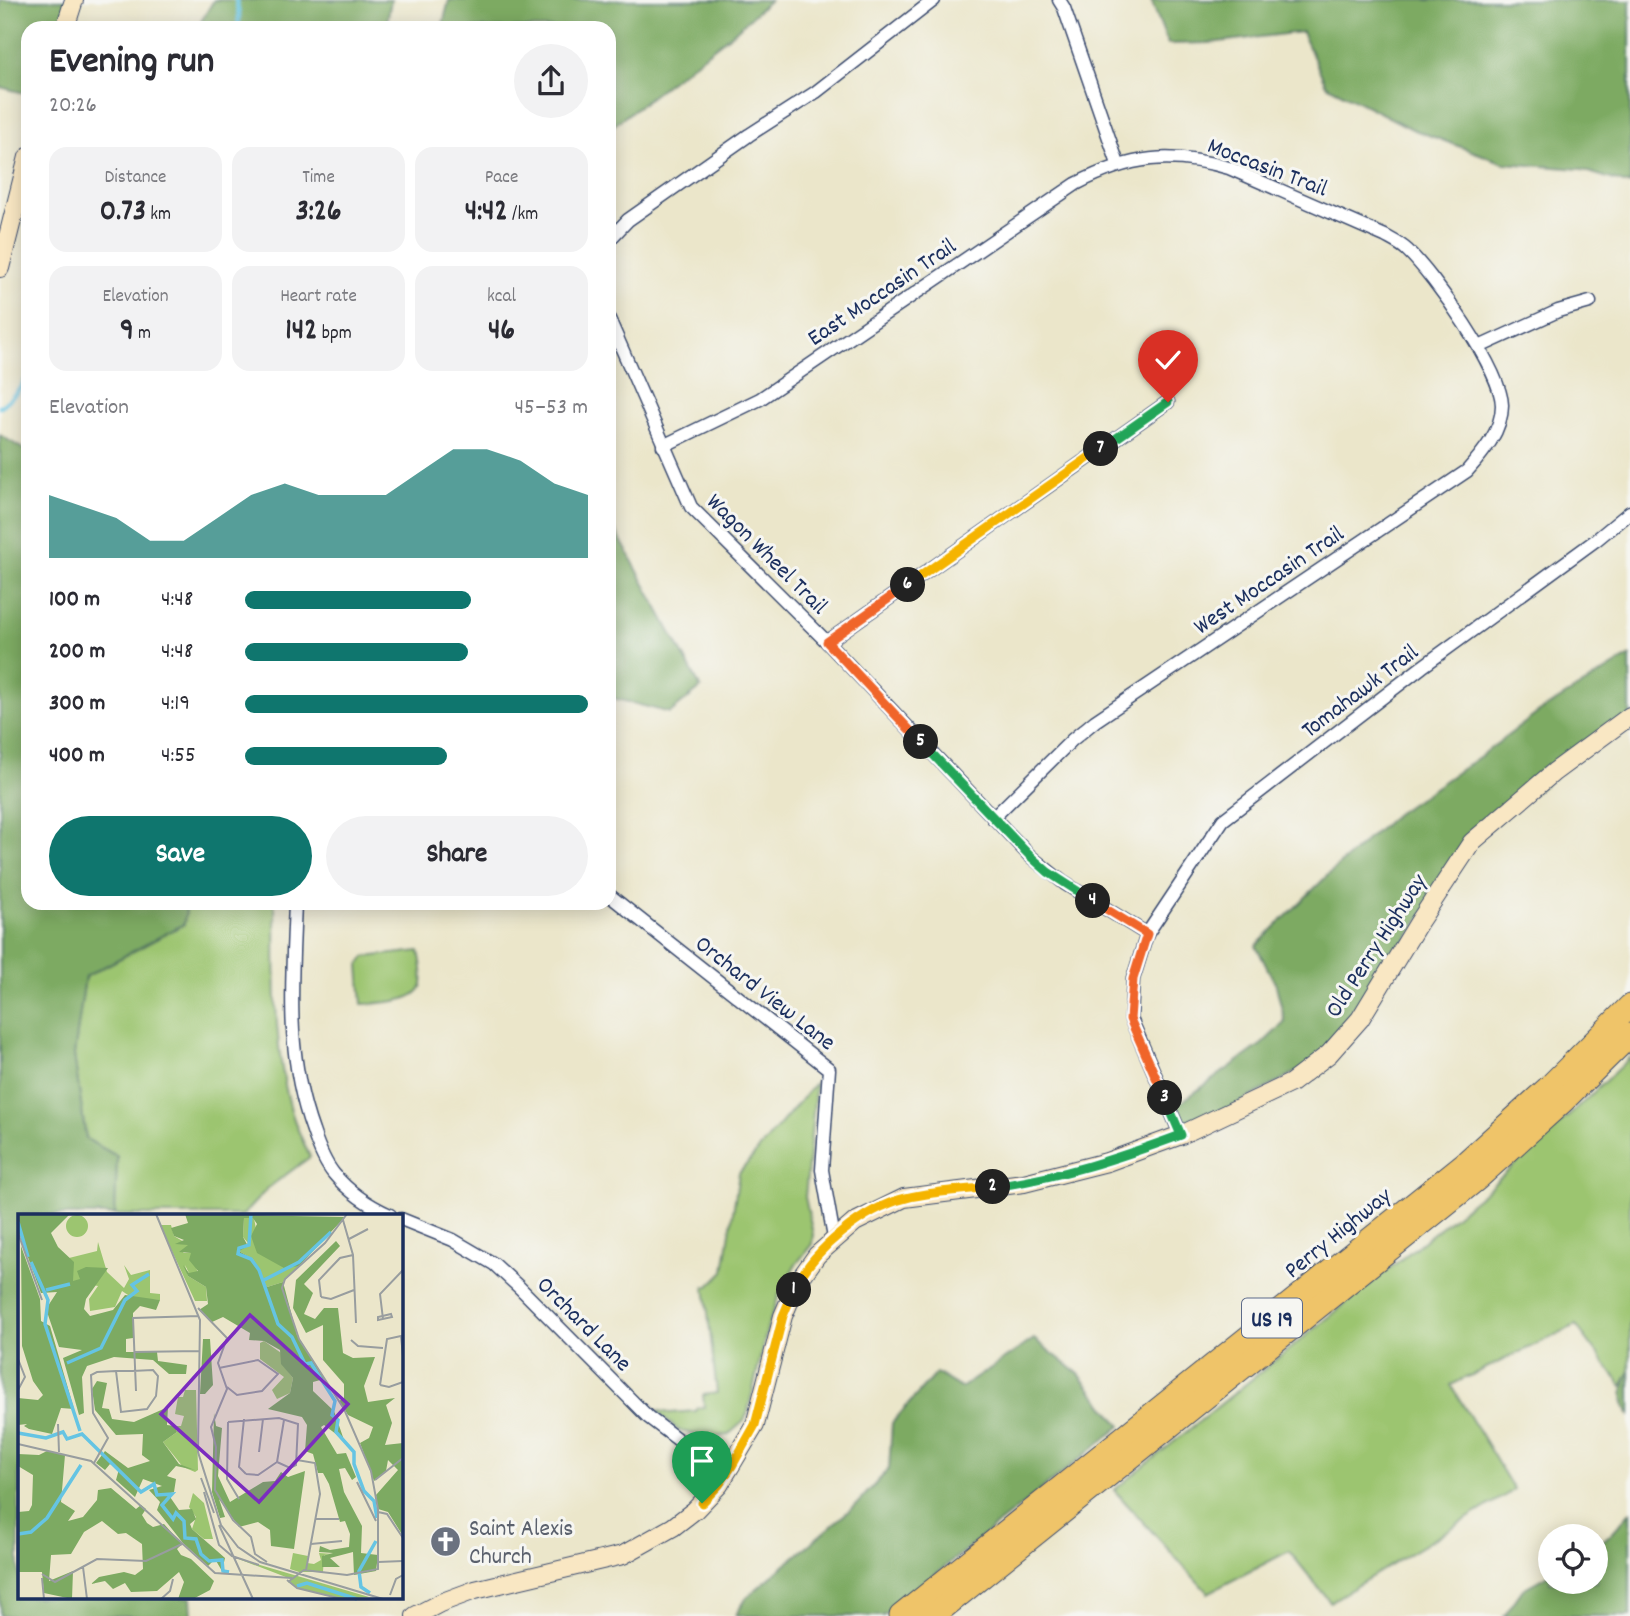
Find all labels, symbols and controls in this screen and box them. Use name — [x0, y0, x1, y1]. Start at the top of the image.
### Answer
text: Evening run — [49, 36, 214, 91]
button: share — [514, 44, 588, 118]
text: 20:26 — [49, 90, 97, 123]
street label: Moccasin Trail — [1202, 130, 1332, 207]
text: Distance — [105, 165, 166, 192]
text: Time — [302, 165, 335, 192]
text: Pace — [485, 165, 518, 192]
text: 0.73 — [100, 192, 146, 235]
text: 3:26 — [295, 192, 342, 235]
text: 4:42 — [465, 192, 508, 235]
text: km — [146, 202, 171, 229]
text: /km — [508, 202, 538, 229]
street label: East Moccasin Trail — [802, 231, 964, 356]
text: Elevation — [102, 284, 169, 311]
text: Heart rate — [280, 284, 357, 311]
text: kcal — [487, 284, 516, 311]
text: 9 — [120, 311, 134, 354]
text: 142 — [285, 311, 317, 354]
text: 46 — [488, 311, 515, 354]
text: m — [134, 321, 151, 348]
text: bpm — [317, 321, 352, 348]
pin — [1138, 330, 1198, 402]
icon: check — [1149, 341, 1187, 379]
text: Elevation — [49, 392, 129, 425]
text: 45–53 m — [514, 392, 588, 425]
pin: 7 — [1084, 432, 1118, 466]
text: 7 — [1097, 435, 1104, 462]
street label: Wagon Wheel Trail — [697, 487, 835, 624]
street label: West Moccasin Trail — [1188, 518, 1352, 645]
pin: 6 — [890, 568, 926, 602]
text: 6 — [903, 571, 912, 598]
text: 100 m — [49, 584, 100, 617]
text: 4:48 — [161, 584, 193, 617]
text: 200 m — [49, 636, 105, 669]
text: 4:48 — [161, 636, 193, 669]
street label: Tomahawk Trail — [1295, 637, 1427, 748]
text: 300 m — [49, 688, 105, 721]
text: 4:19 — [161, 688, 190, 721]
pin: 5 — [904, 724, 939, 760]
text: 5 — [916, 728, 925, 755]
text: 400 m — [49, 740, 105, 773]
text: 4:55 — [161, 740, 196, 773]
button: Save — [49, 816, 312, 896]
button: Share — [326, 816, 588, 896]
street label: Old Perry Highway — [1318, 867, 1437, 1025]
pin: 4 — [1076, 884, 1110, 918]
text: 4 — [1089, 887, 1096, 914]
street label: Orchard View Lane — [687, 929, 842, 1060]
pin: 3 — [1148, 1080, 1182, 1116]
text: 3 — [1160, 1084, 1169, 1111]
pin: 2 — [976, 1170, 1010, 1204]
text: 2 — [988, 1173, 997, 1200]
street label: Perry Highway — [1278, 1180, 1401, 1288]
inset map — [18, 1214, 402, 1598]
street label: Orchard Lane — [527, 1270, 638, 1381]
pin: 1 — [776, 1272, 812, 1308]
text: 1 — [791, 1276, 796, 1303]
road number: US 19 — [1242, 1298, 1302, 1338]
pin — [672, 1431, 732, 1503]
icon: arrive — [683, 1442, 721, 1480]
place label: Saint Alexis Church — [469, 1513, 573, 1575]
church icon: Saint Alexis Church — [429, 1524, 463, 1558]
map controls — [1538, 1524, 1608, 1594]
button: locate — [1538, 1524, 1608, 1594]

